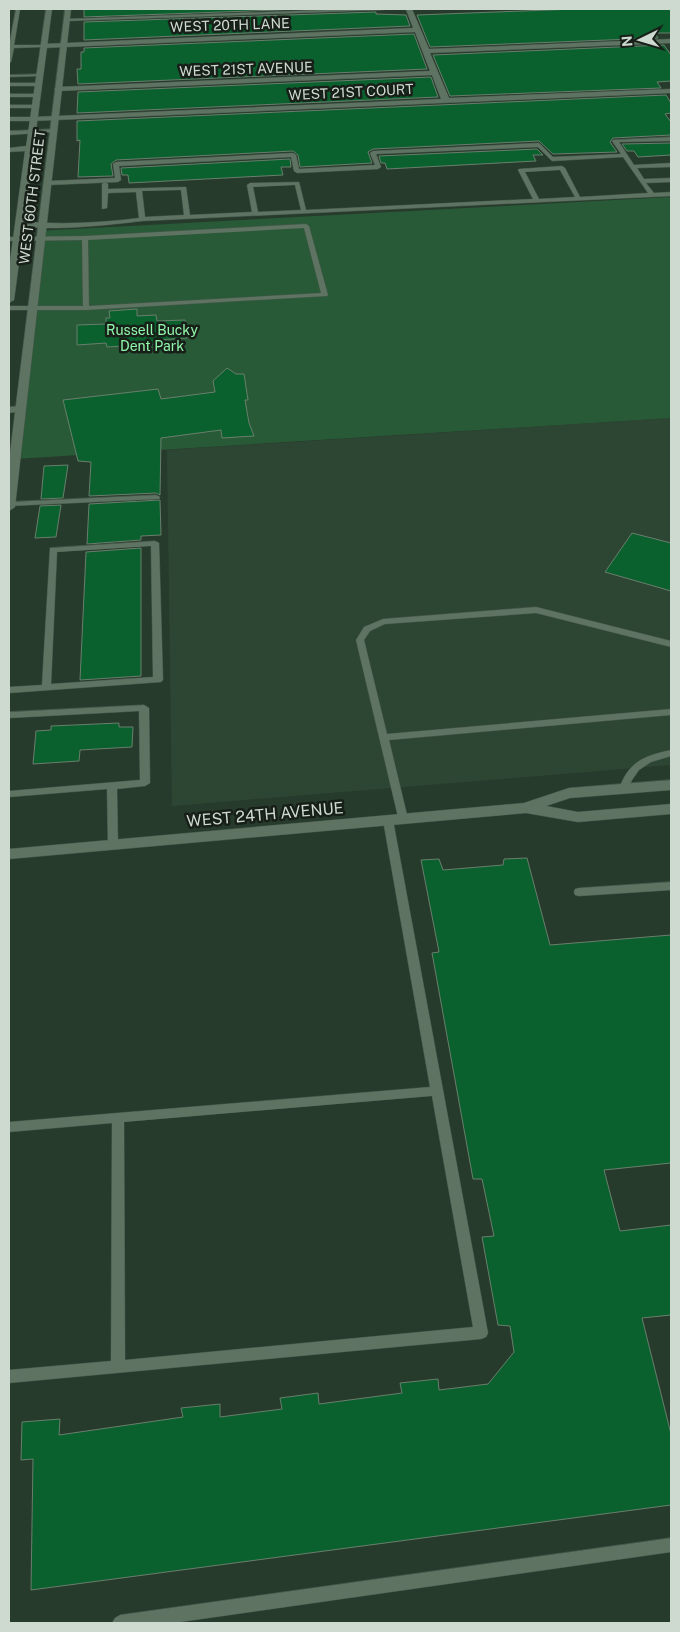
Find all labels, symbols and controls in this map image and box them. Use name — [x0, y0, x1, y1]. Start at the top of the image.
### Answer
street label: WEST 20TH LANE — [170, 15, 290, 35]
north arrow — [615, 15, 665, 65]
text: N — [619, 35, 635, 47]
street label: WEST 21ST AVENUE — [179, 59, 313, 79]
street label: WEST 21ST COURT — [288, 81, 414, 103]
street label: WEST 60TH STREET — [16, 129, 48, 265]
park label: Russell Bucky Dent Park — [106, 322, 198, 354]
street label: WEST 24TH AVENUE — [186, 798, 344, 831]

